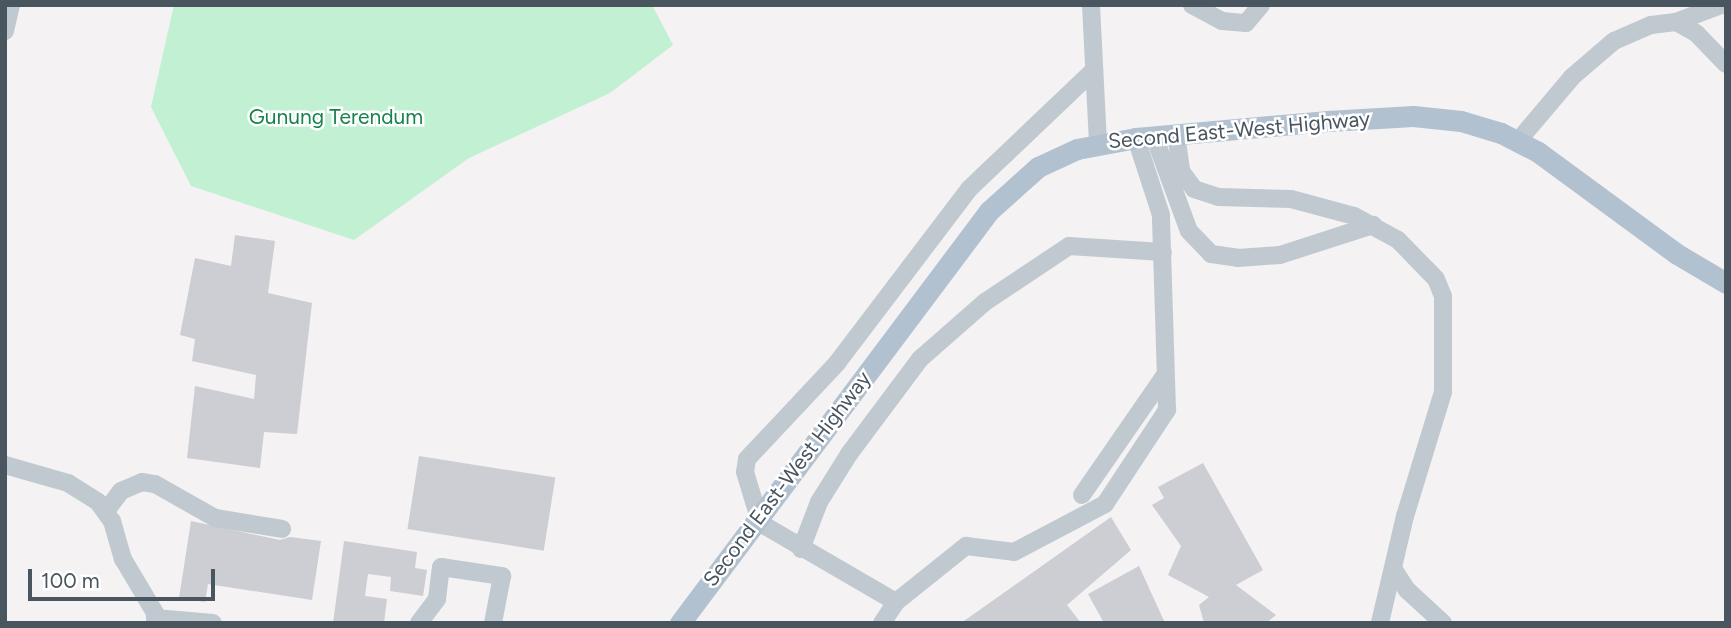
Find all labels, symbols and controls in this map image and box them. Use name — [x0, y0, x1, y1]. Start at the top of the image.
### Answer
park label: Gunung Terendum — [249, 104, 423, 130]
street label: Second East-West Highway — [1107, 106, 1371, 154]
street label: Second East-West Highway — [698, 366, 876, 592]
scale bar — [32, 554, 219, 598]
text: 100 m — [41, 568, 100, 593]

